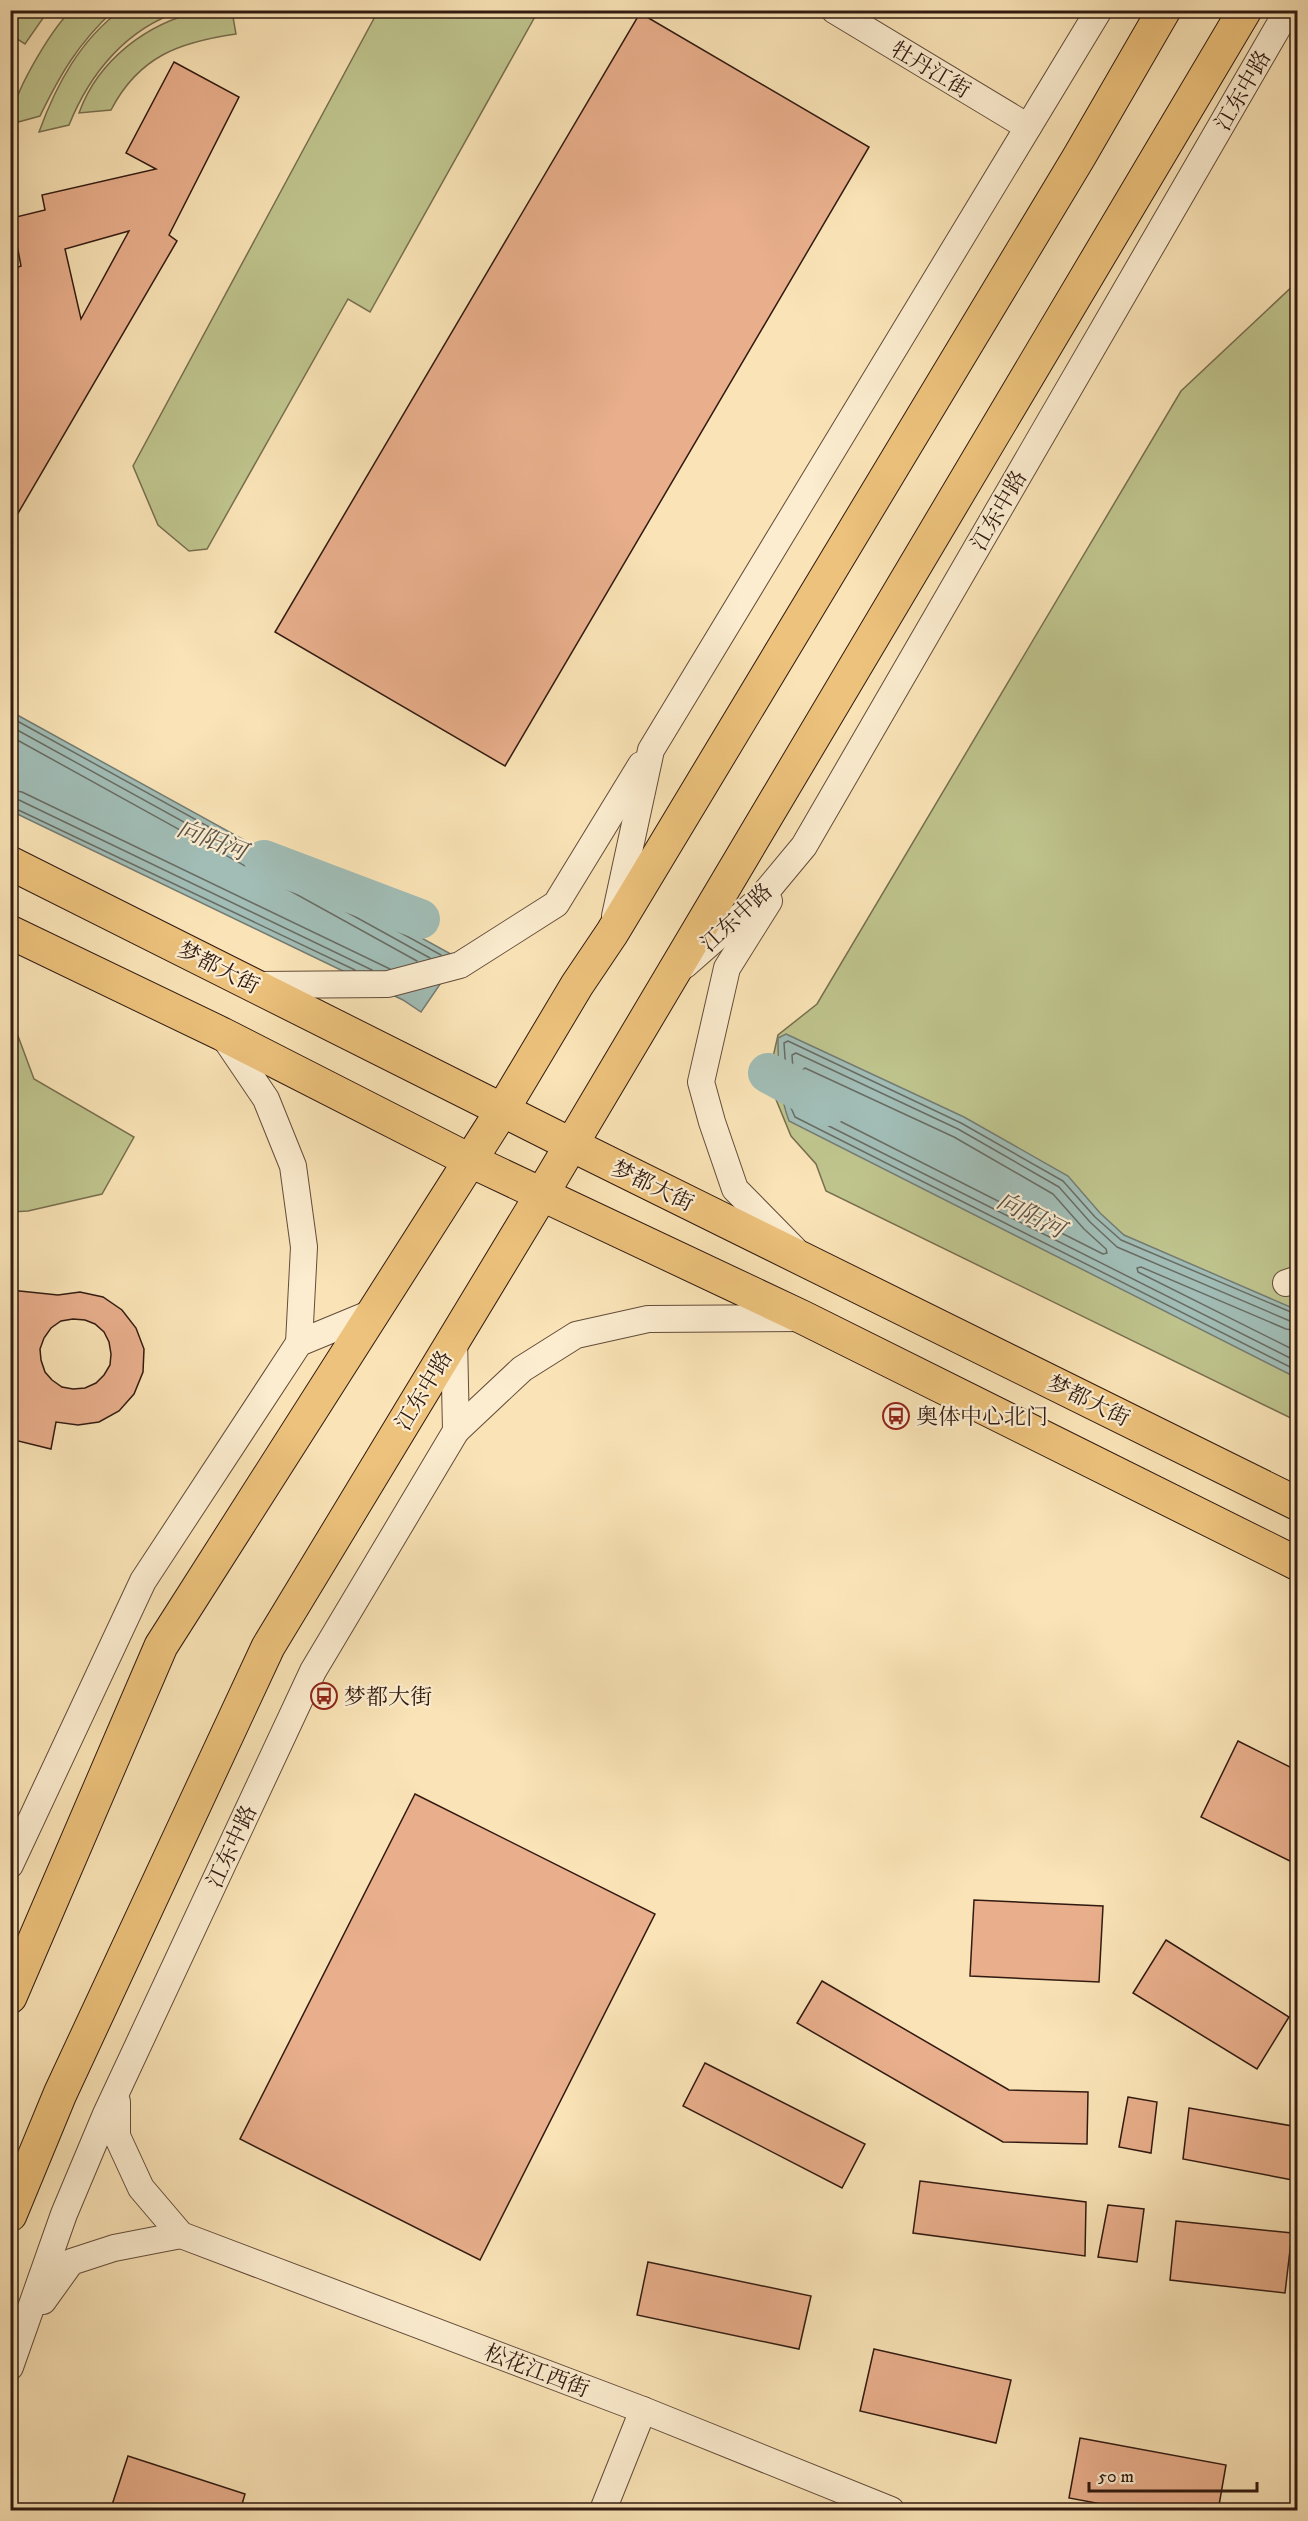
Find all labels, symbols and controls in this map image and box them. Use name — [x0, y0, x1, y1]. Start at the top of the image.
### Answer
street label: 牡丹江街 — [886, 36, 975, 105]
street label: 江东中路 — [1210, 46, 1277, 136]
street label: 江东中路 — [966, 466, 1033, 556]
water label: 向阳河 — [173, 814, 254, 869]
street label: 江东中路 — [696, 878, 778, 958]
street label: 梦都大街 — [173, 936, 264, 1000]
street label: 梦都大街 — [607, 1155, 698, 1218]
water label: 向阳河 — [992, 1186, 1073, 1247]
street label: 江东中路 — [390, 1346, 459, 1435]
street label: 梦都大街 — [1043, 1370, 1134, 1433]
bus stop icon: 奥体中心北门 — [881, 1401, 911, 1431]
place label: 奥体中心北门 — [916, 1404, 1048, 1431]
bus stop icon: 梦都大街 — [309, 1681, 339, 1711]
place label: 梦都大街 — [344, 1684, 432, 1711]
street label: 江东中路 — [202, 1801, 263, 1892]
street label: 松花江西街 — [480, 2339, 593, 2404]
scale bar — [1089, 2455, 1257, 2493]
text: 50 m — [1098, 2466, 1134, 2488]

